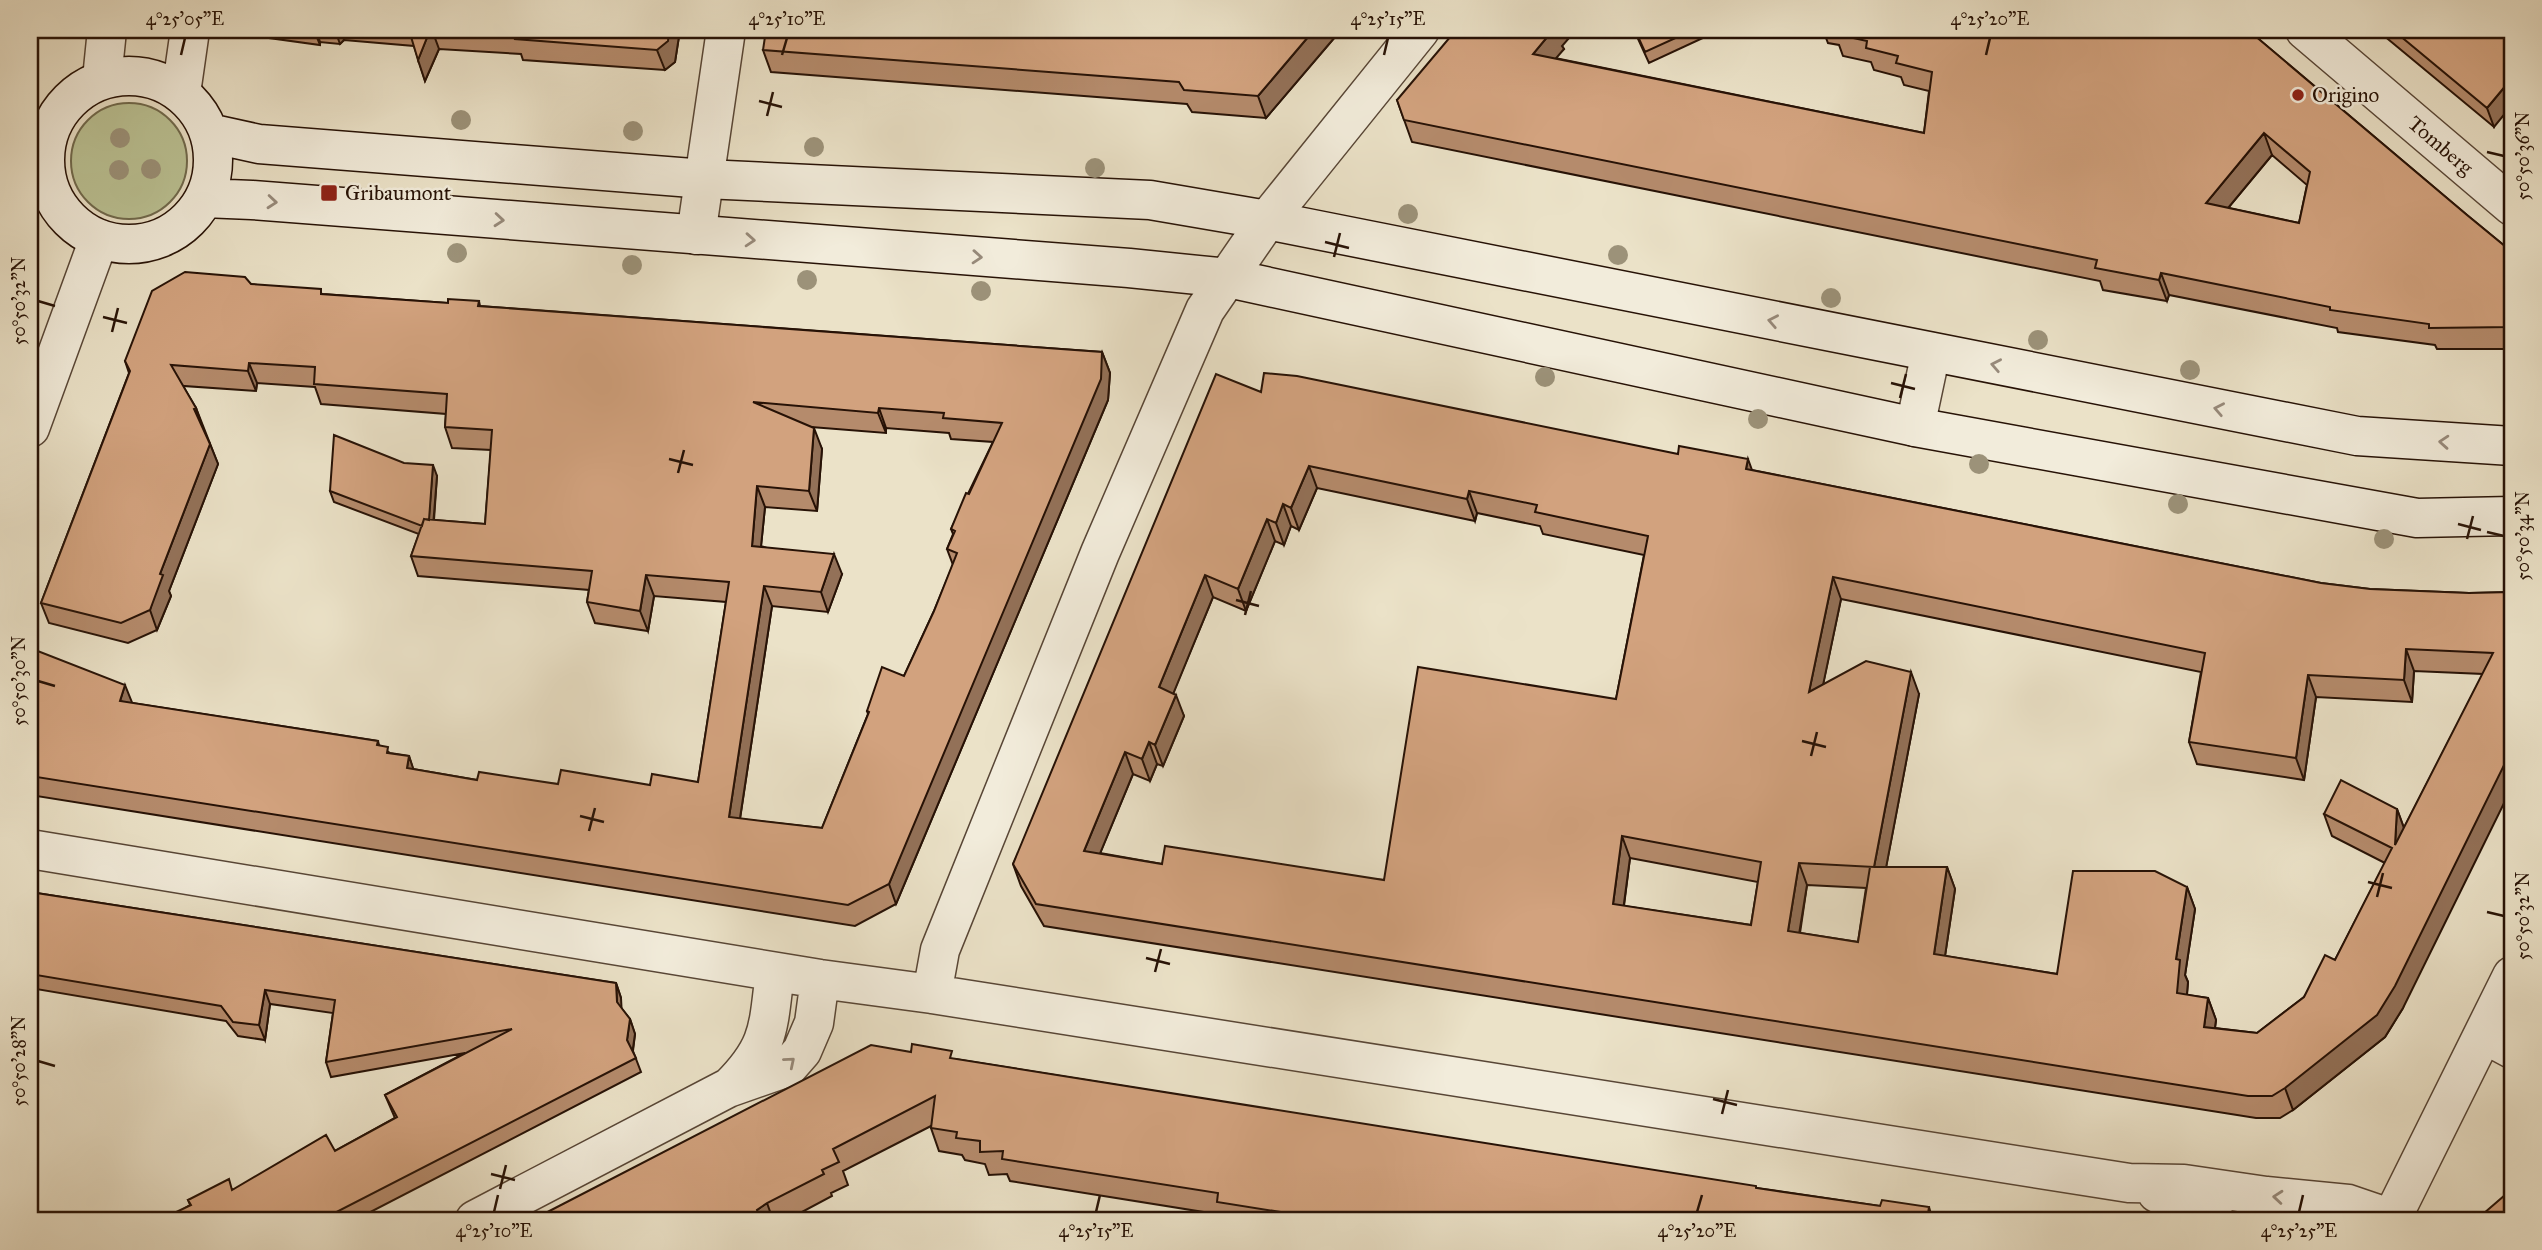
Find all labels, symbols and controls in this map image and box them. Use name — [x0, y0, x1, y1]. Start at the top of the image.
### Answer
text: 4°25'05"E — [146, 8, 224, 30]
text: 4°25'10"E — [749, 8, 826, 30]
text: 4°25'15"E — [1351, 8, 1425, 30]
text: 4°25'20"E — [1951, 8, 2029, 30]
place label: Origino — [2312, 82, 2380, 108]
marker: Origino — [2290, 87, 2306, 103]
street label: Tomberg — [2403, 110, 2479, 180]
text: 50°50'36"N — [2512, 112, 2534, 200]
place label: Gribaumont — [345, 180, 452, 206]
marker: Gribaumont — [319, 183, 339, 203]
one-way arrow — [267, 194, 278, 209]
one-way arrow — [494, 212, 505, 227]
one-way arrow — [745, 232, 756, 247]
one-way arrow — [972, 249, 983, 264]
text: 50°50'32"N — [8, 257, 30, 345]
one-way arrow — [1767, 314, 1779, 329]
one-way arrow — [1990, 358, 2002, 373]
one-way arrow — [2213, 402, 2225, 417]
one-way arrow — [2438, 434, 2449, 449]
text: 50°50'34"N — [2512, 491, 2534, 581]
text: 50°50'30"N — [8, 636, 30, 726]
text: 50°50'32"N — [2512, 872, 2534, 960]
text: 50°50'28"N — [8, 1016, 30, 1106]
one-way arrow — [782, 1058, 795, 1070]
one-way arrow — [2272, 1190, 2283, 1205]
text: 4°25'10"E — [456, 1220, 533, 1242]
text: 4°25'15"E — [1059, 1220, 1133, 1242]
text: 4°25'20"E — [1658, 1220, 1736, 1242]
text: 4°25'25"E — [2261, 1220, 2337, 1242]

